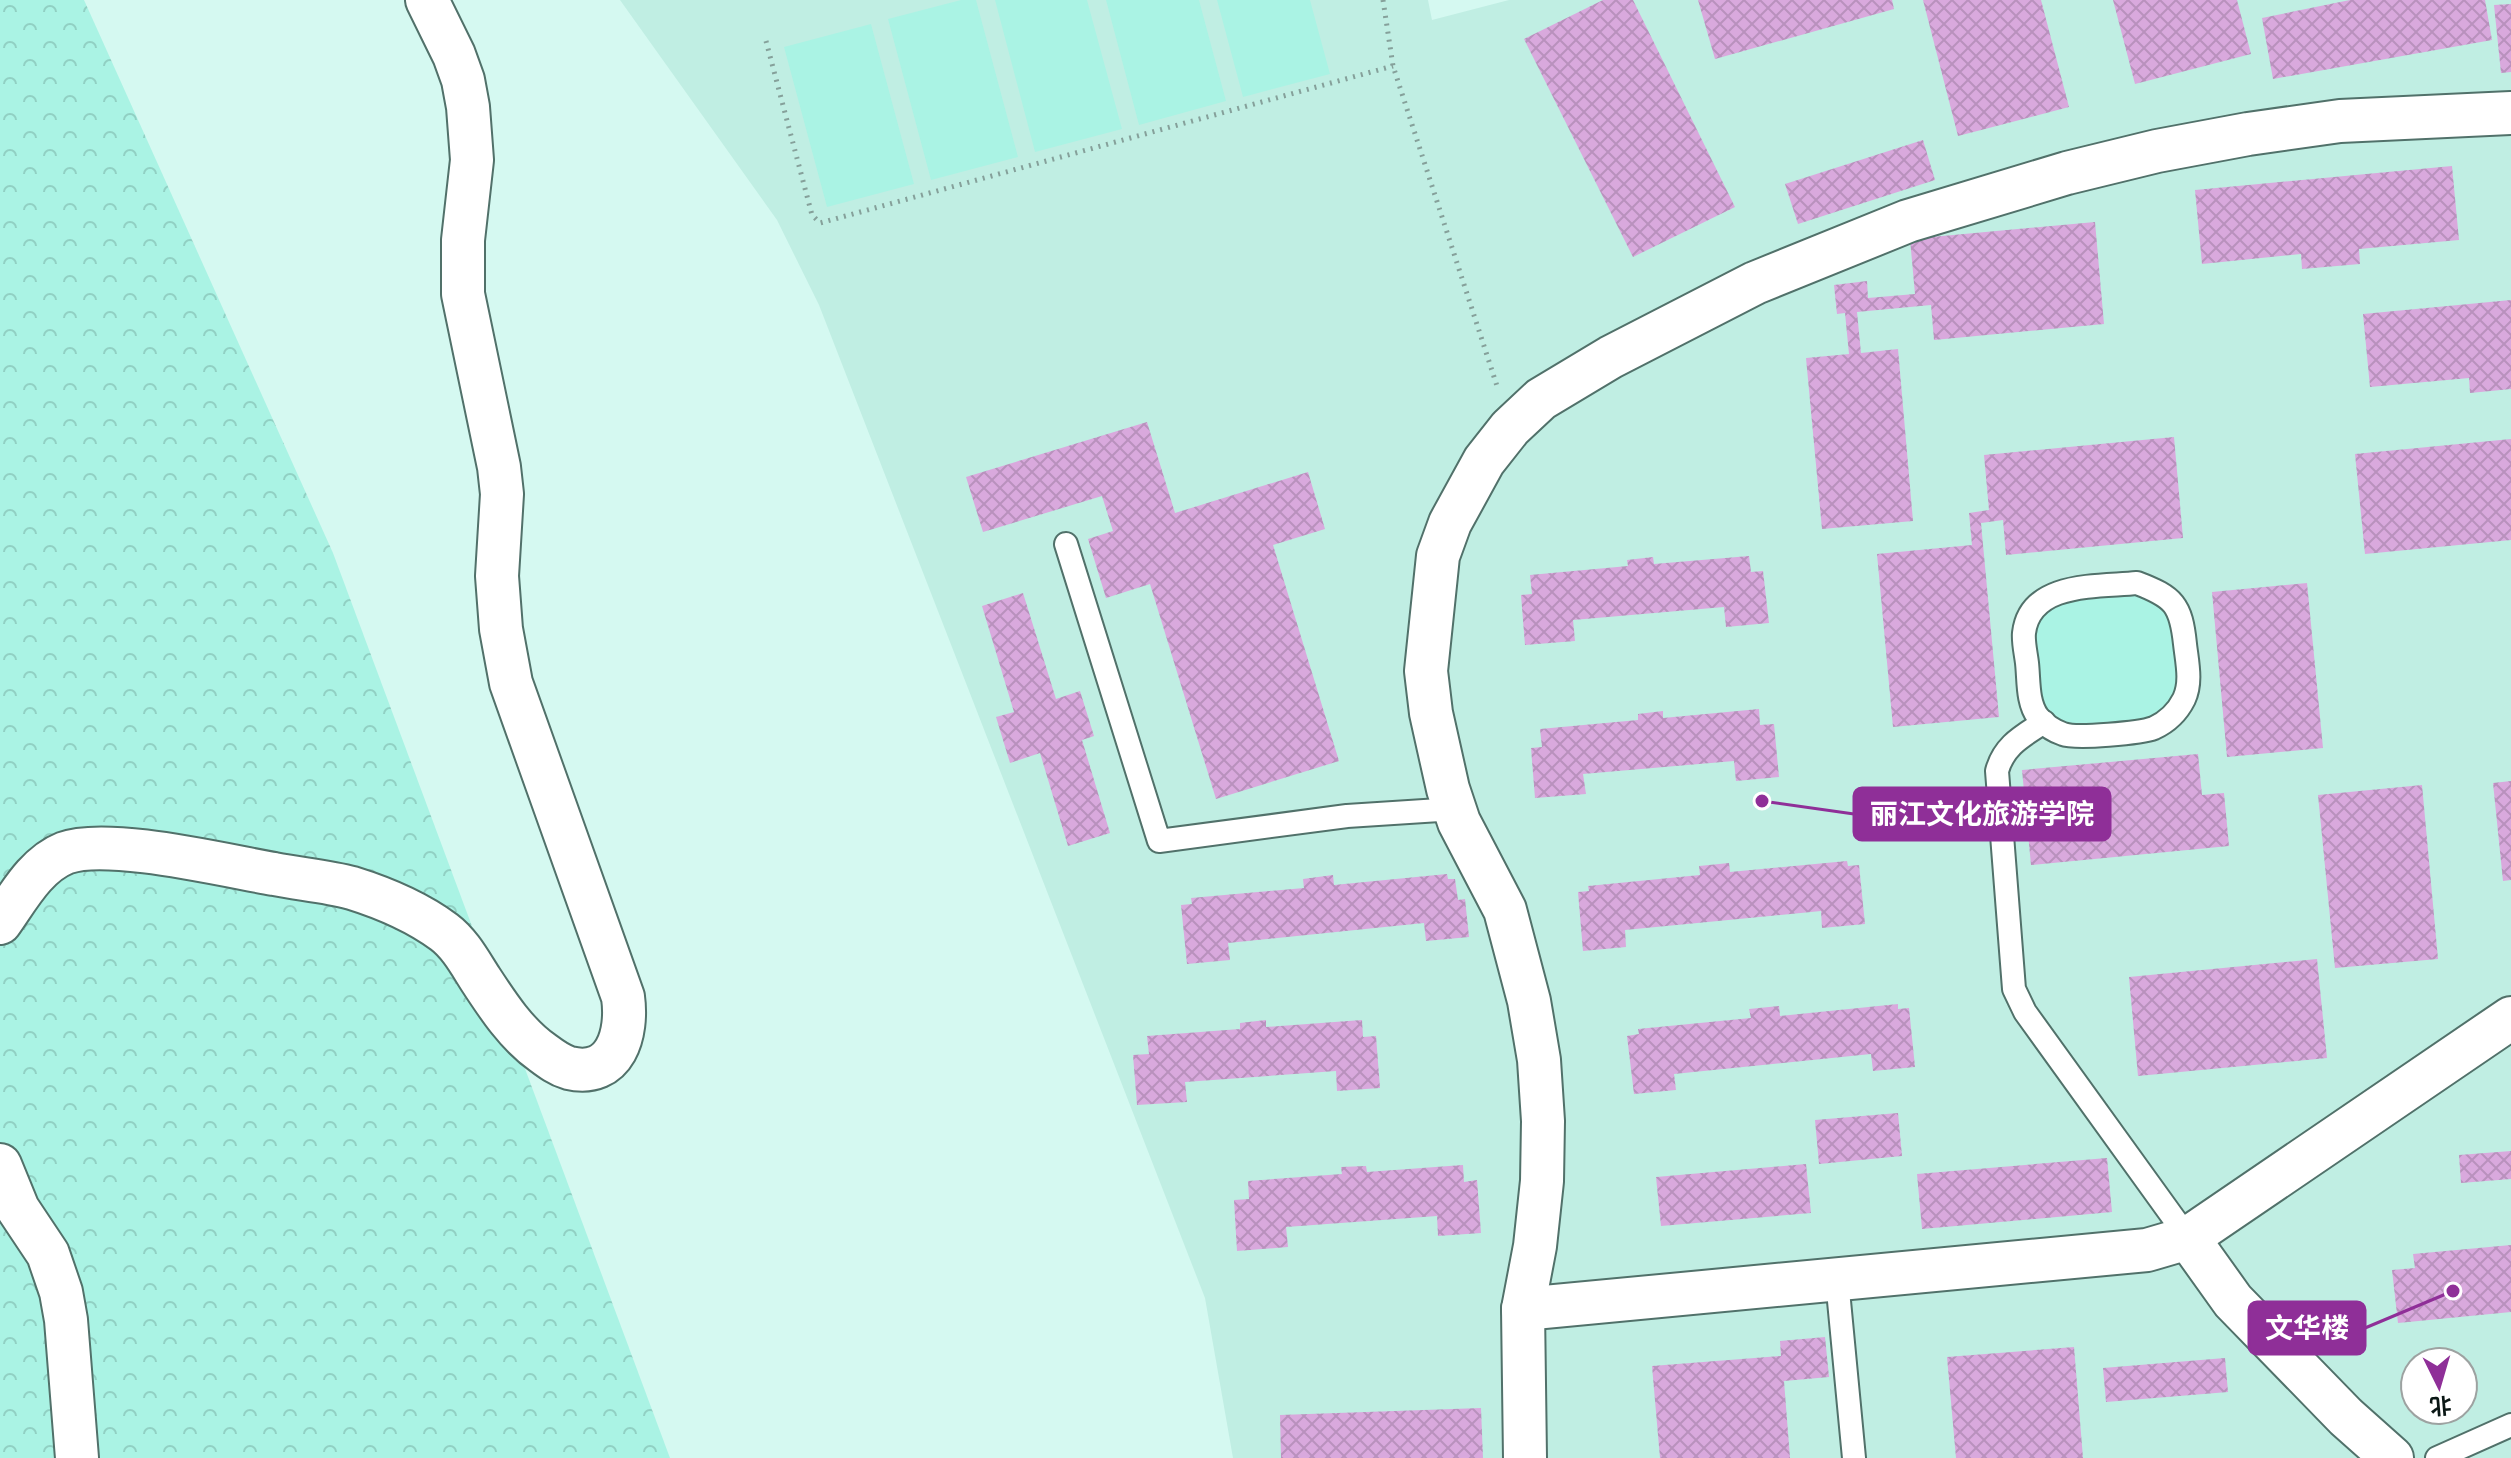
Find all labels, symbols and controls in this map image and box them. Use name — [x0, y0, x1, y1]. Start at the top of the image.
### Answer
callout: 丽江文化旅游学院 — [1854, 788, 2110, 840]
text: 丽江文化旅游学院 — [1870, 794, 2094, 832]
callout: 文华楼 — [2249, 1302, 2365, 1354]
text: 文华楼 — [2265, 1308, 2349, 1346]
north arrow — [2399, 1346, 2479, 1426]
text: 北 — [2429, 1391, 2453, 1423]

